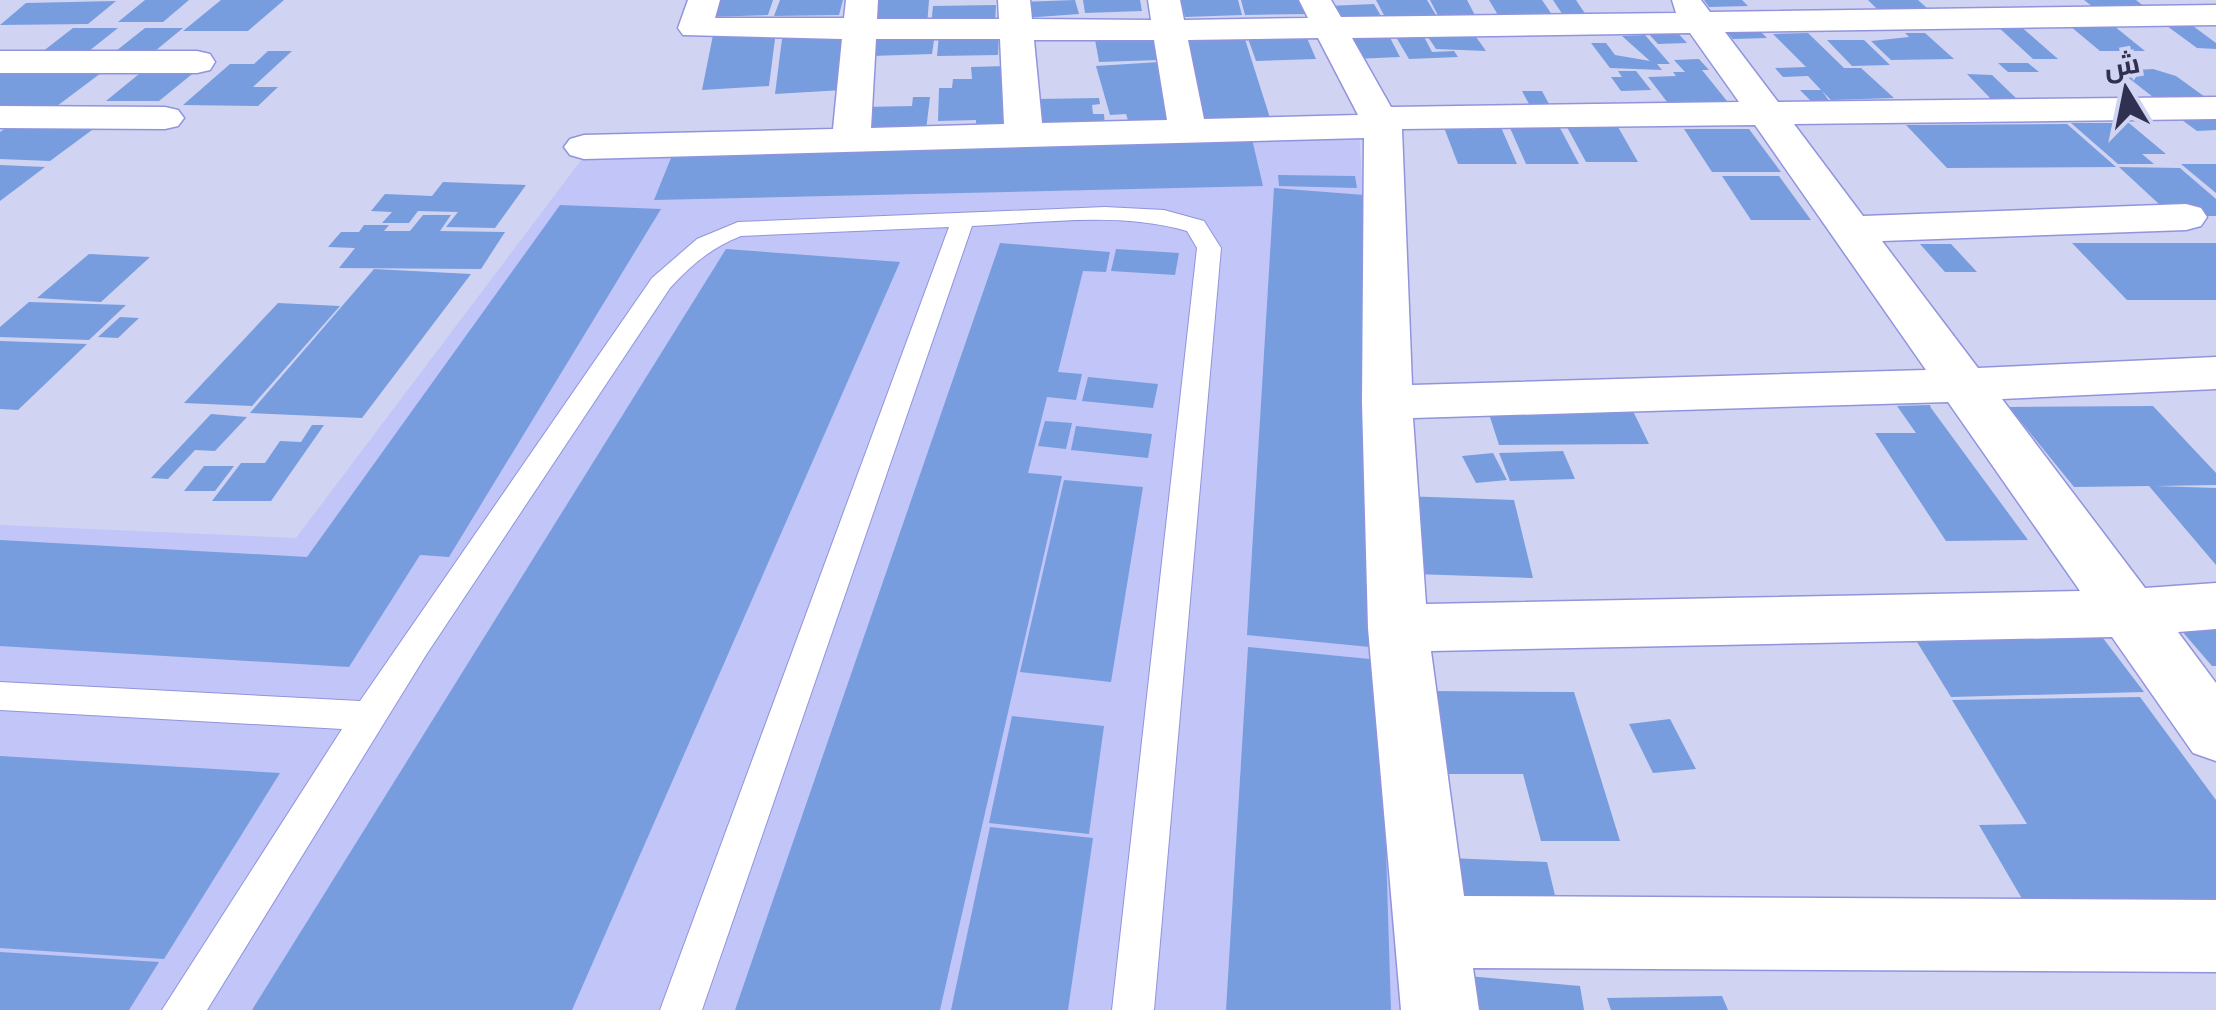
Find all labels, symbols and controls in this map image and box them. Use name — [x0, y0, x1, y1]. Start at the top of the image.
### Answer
north arrow — [2076, 40, 2176, 140]
text: ش — [2100, 41, 2143, 89]

